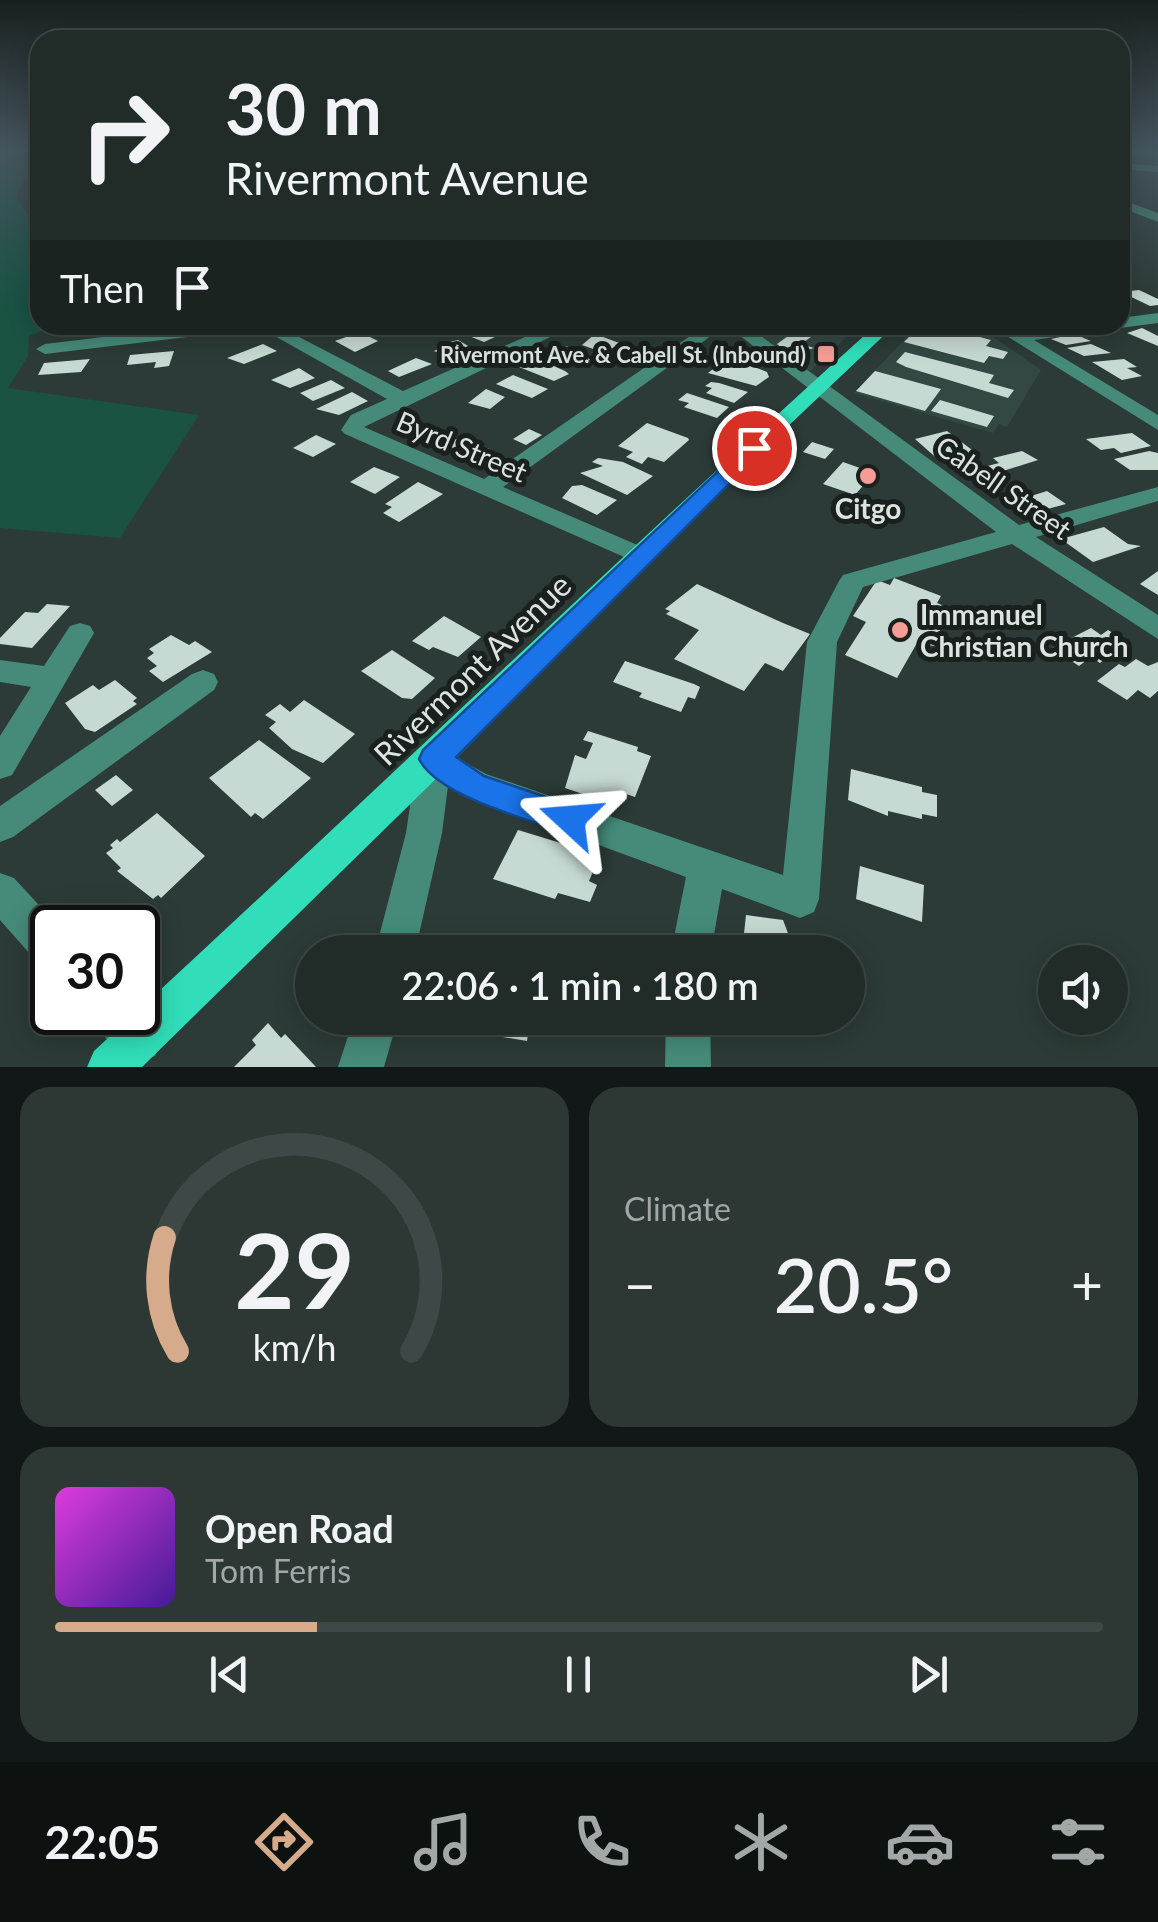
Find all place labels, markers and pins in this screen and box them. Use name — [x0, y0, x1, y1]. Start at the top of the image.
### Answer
place label: Rivermont Ave. & Cabell St. (Inbound) — [440, 341, 806, 368]
marker: Rivermont Ave. & Cabell St. (Inbound) — [815, 343, 837, 365]
pin — [712, 406, 797, 491]
marker: Citgo — [857, 465, 879, 487]
place label: Citgo — [835, 491, 901, 525]
place label: Immanuel Christian Church — [920, 597, 1128, 663]
marker: Immanuel Christian Church — [889, 619, 911, 641]

